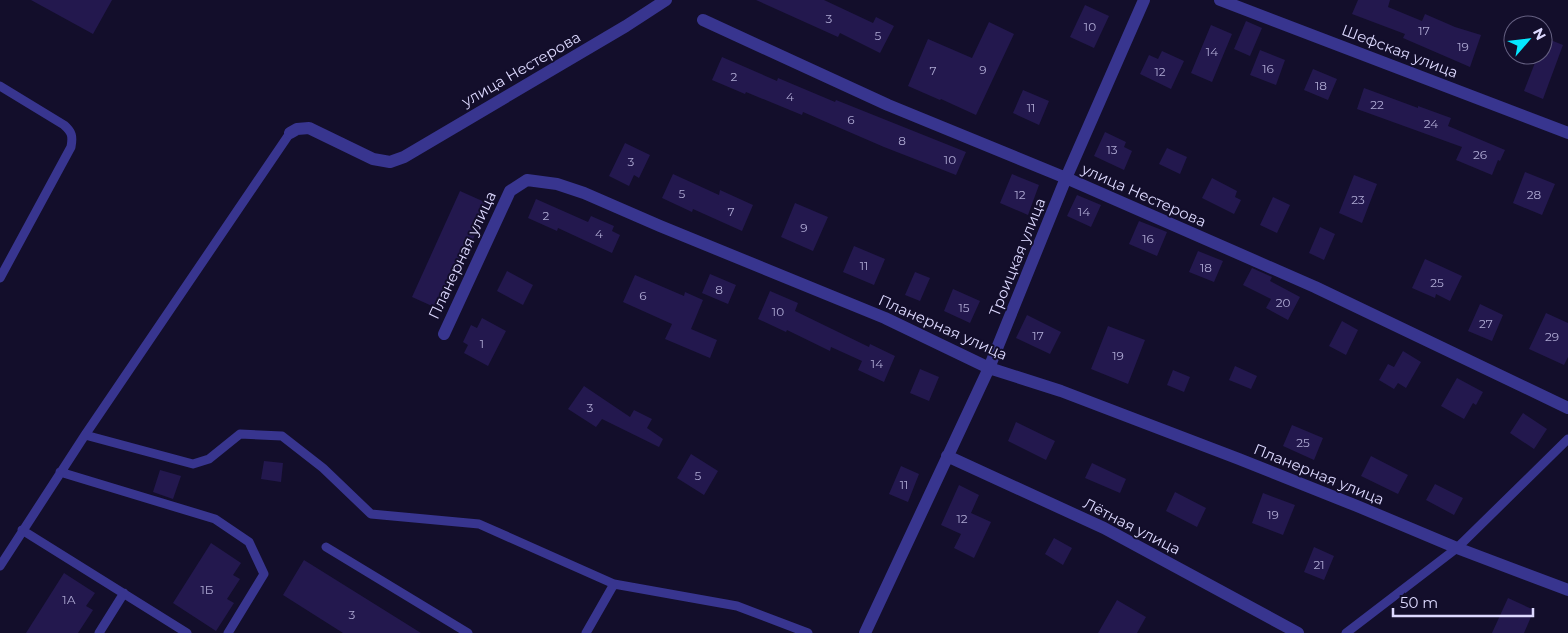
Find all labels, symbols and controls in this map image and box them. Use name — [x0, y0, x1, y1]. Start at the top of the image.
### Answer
house number: 3 — [826, 11, 833, 26]
north arrow — [1503, 15, 1553, 65]
house number: 10 — [1084, 19, 1096, 34]
street label: Шефская улица — [1339, 20, 1461, 82]
house number: 17 — [1418, 23, 1430, 38]
text: N — [1529, 25, 1550, 43]
street label: улица Нестерова — [457, 27, 584, 111]
house number: 5 — [875, 28, 882, 43]
house number: 19 — [1457, 39, 1469, 54]
house number: 14 — [1206, 44, 1218, 59]
house number: 16 — [1262, 61, 1274, 76]
house number: 9 — [979, 62, 987, 77]
house number: 7 — [929, 63, 937, 78]
house number: 12 — [1154, 64, 1166, 79]
house number: 2 — [731, 69, 738, 84]
house number: 18 — [1315, 78, 1327, 93]
house number: 4 — [786, 89, 794, 104]
house number: 22 — [1370, 97, 1384, 112]
house number: 11 — [1027, 100, 1035, 115]
house number: 6 — [847, 112, 855, 127]
house number: 24 — [1424, 116, 1438, 131]
house number: 8 — [898, 133, 906, 148]
house number: 13 — [1106, 142, 1118, 157]
house number: 26 — [1473, 147, 1487, 162]
house number: 10 — [944, 152, 956, 167]
house number: 3 — [628, 154, 635, 169]
street label: улица Нестерова — [1078, 159, 1209, 231]
house number: 5 — [679, 186, 686, 201]
house number: 12 — [1014, 187, 1026, 202]
house number: 28 — [1527, 187, 1542, 202]
street label: Планерная улица — [424, 188, 500, 322]
house number: 23 — [1351, 192, 1365, 207]
street label: Троицкая улица — [985, 195, 1049, 319]
house number: 7 — [727, 204, 735, 219]
house number: 14 — [1078, 204, 1090, 219]
house number: 2 — [543, 208, 550, 223]
house number: 9 — [800, 220, 808, 235]
house number: 4 — [595, 226, 603, 241]
house number: 16 — [1142, 231, 1154, 246]
house number: 11 — [860, 258, 868, 273]
house number: 18 — [1200, 260, 1212, 275]
house number: 25 — [1430, 275, 1444, 290]
house number: 8 — [715, 282, 723, 297]
house number: 6 — [639, 288, 647, 303]
street label: Планерная улица — [876, 290, 1010, 364]
house number: 20 — [1276, 295, 1290, 310]
house number: 15 — [958, 300, 970, 315]
house number: 10 — [772, 304, 784, 319]
house number: 27 — [1479, 316, 1493, 331]
house number: 17 — [1032, 328, 1044, 343]
house number: 29 — [1545, 329, 1559, 344]
house number: 1 — [480, 336, 484, 351]
house number: 19 — [1112, 348, 1124, 363]
house number: 14 — [871, 356, 883, 371]
house number: 3 — [587, 400, 594, 415]
house number: 25 — [1296, 435, 1310, 450]
street label: Планерная улица — [1251, 439, 1387, 509]
house number: 5 — [695, 468, 702, 483]
house number: 11 — [900, 477, 908, 492]
street label: Лётная улица — [1080, 493, 1184, 559]
house number: 19 — [1267, 507, 1279, 522]
house number: 12 — [956, 511, 968, 526]
house number: 21 — [1313, 557, 1325, 572]
house number: 1Б — [200, 582, 214, 597]
scale bar — [1393, 586, 1533, 618]
house number: 1А — [62, 592, 76, 607]
text: 50 m — [1400, 593, 1438, 612]
house number: 3 — [349, 607, 356, 622]

